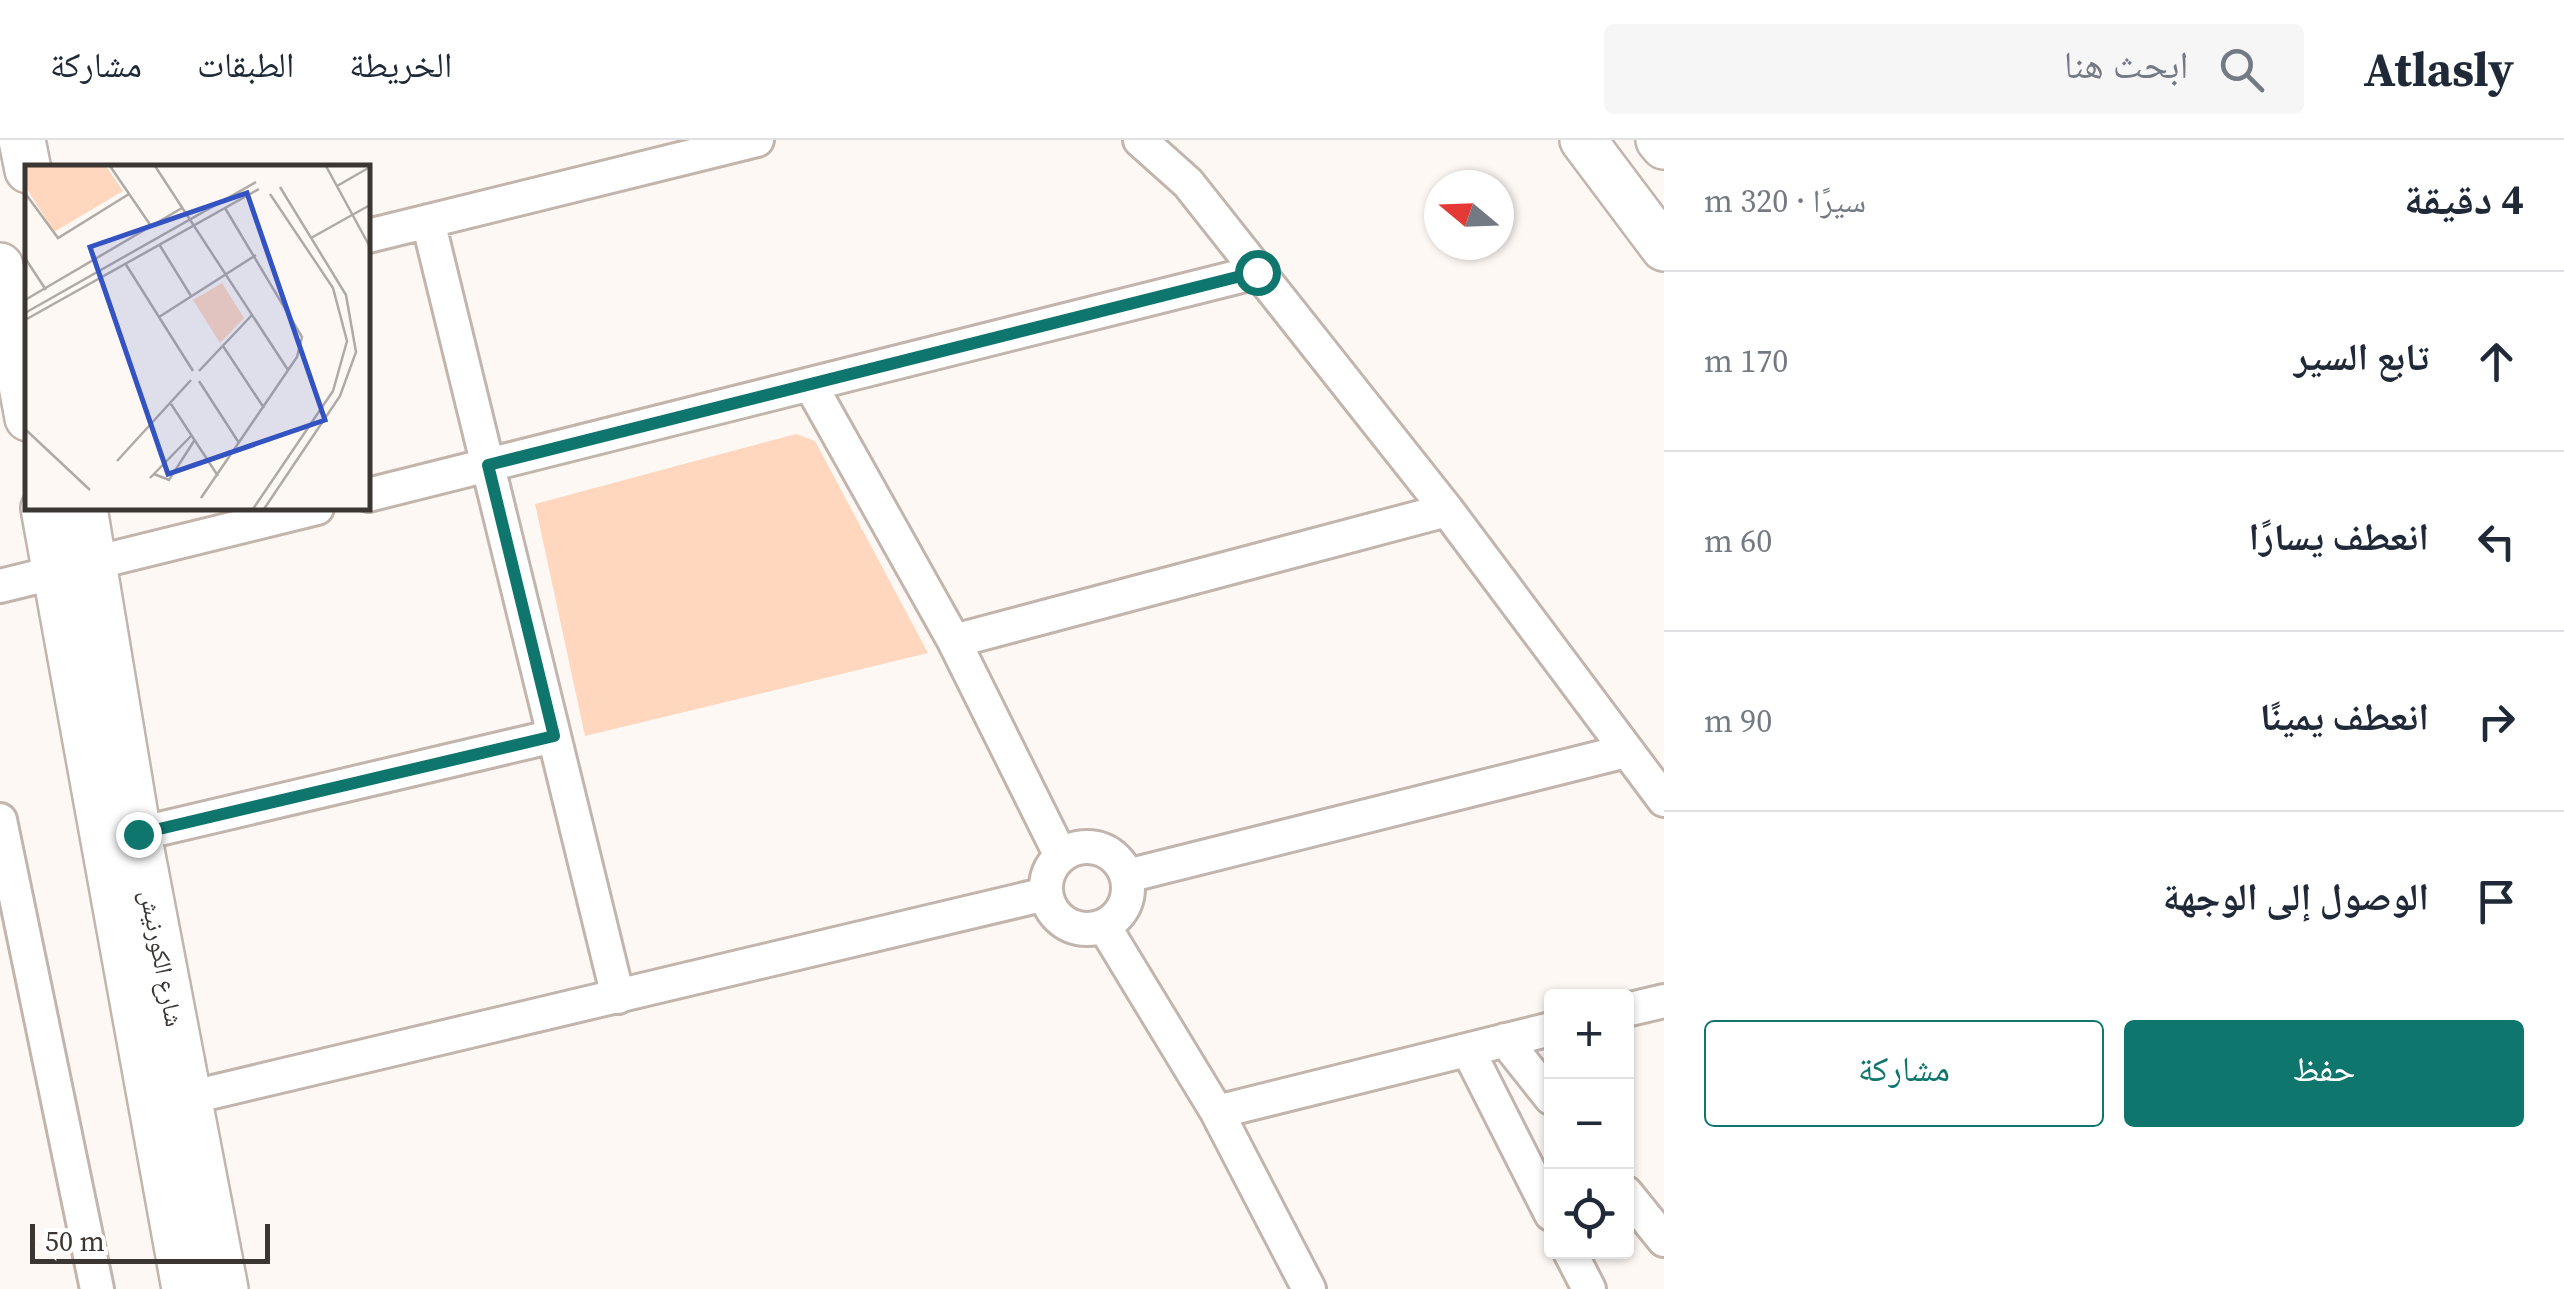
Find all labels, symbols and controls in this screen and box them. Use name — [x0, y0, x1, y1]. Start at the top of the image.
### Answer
search box — [1604, 24, 2304, 114]
text: Atlasly — [2364, 36, 2514, 102]
text: ابحث هنا — [2064, 39, 2189, 91]
text: مشاركة — [50, 41, 142, 89]
text: الطبقات — [197, 41, 294, 89]
text: الخريطة — [349, 41, 452, 89]
icon: search — [2214, 42, 2269, 97]
inset map — [25, 165, 370, 510]
north arrow — [1424, 170, 1514, 260]
text: 4 دقيقة — [2404, 170, 2524, 228]
text: سيرًا · 320 m — [1704, 179, 1866, 223]
route start — [1235, 250, 1281, 296]
text: تابع السير — [2294, 331, 2429, 383]
icon: ahead — [2469, 334, 2524, 389]
text: 170 m — [1704, 339, 1788, 383]
text: انعطف يسارًا — [2249, 511, 2429, 563]
icon: left — [2469, 514, 2524, 569]
text: 60 m — [1704, 519, 1772, 563]
text: انعطف يمينًا — [2260, 691, 2429, 743]
icon: right — [2469, 694, 2524, 749]
text: 90 m — [1704, 699, 1772, 743]
route end — [116, 812, 162, 858]
text: الوصول إلى الوجهة — [2163, 871, 2429, 923]
icon: arrive — [2469, 874, 2524, 929]
street label: شارع الكورنيش — [132, 887, 192, 1029]
map controls — [1544, 989, 1634, 1259]
button: + — [1544, 989, 1634, 1079]
button: مشاركة — [1704, 1020, 2104, 1127]
button: حفظ — [2124, 1020, 2524, 1127]
button: − — [1544, 1079, 1634, 1169]
button: locate — [1544, 1169, 1634, 1259]
scale bar — [30, 1219, 270, 1264]
text: 50 m — [45, 1222, 105, 1260]

